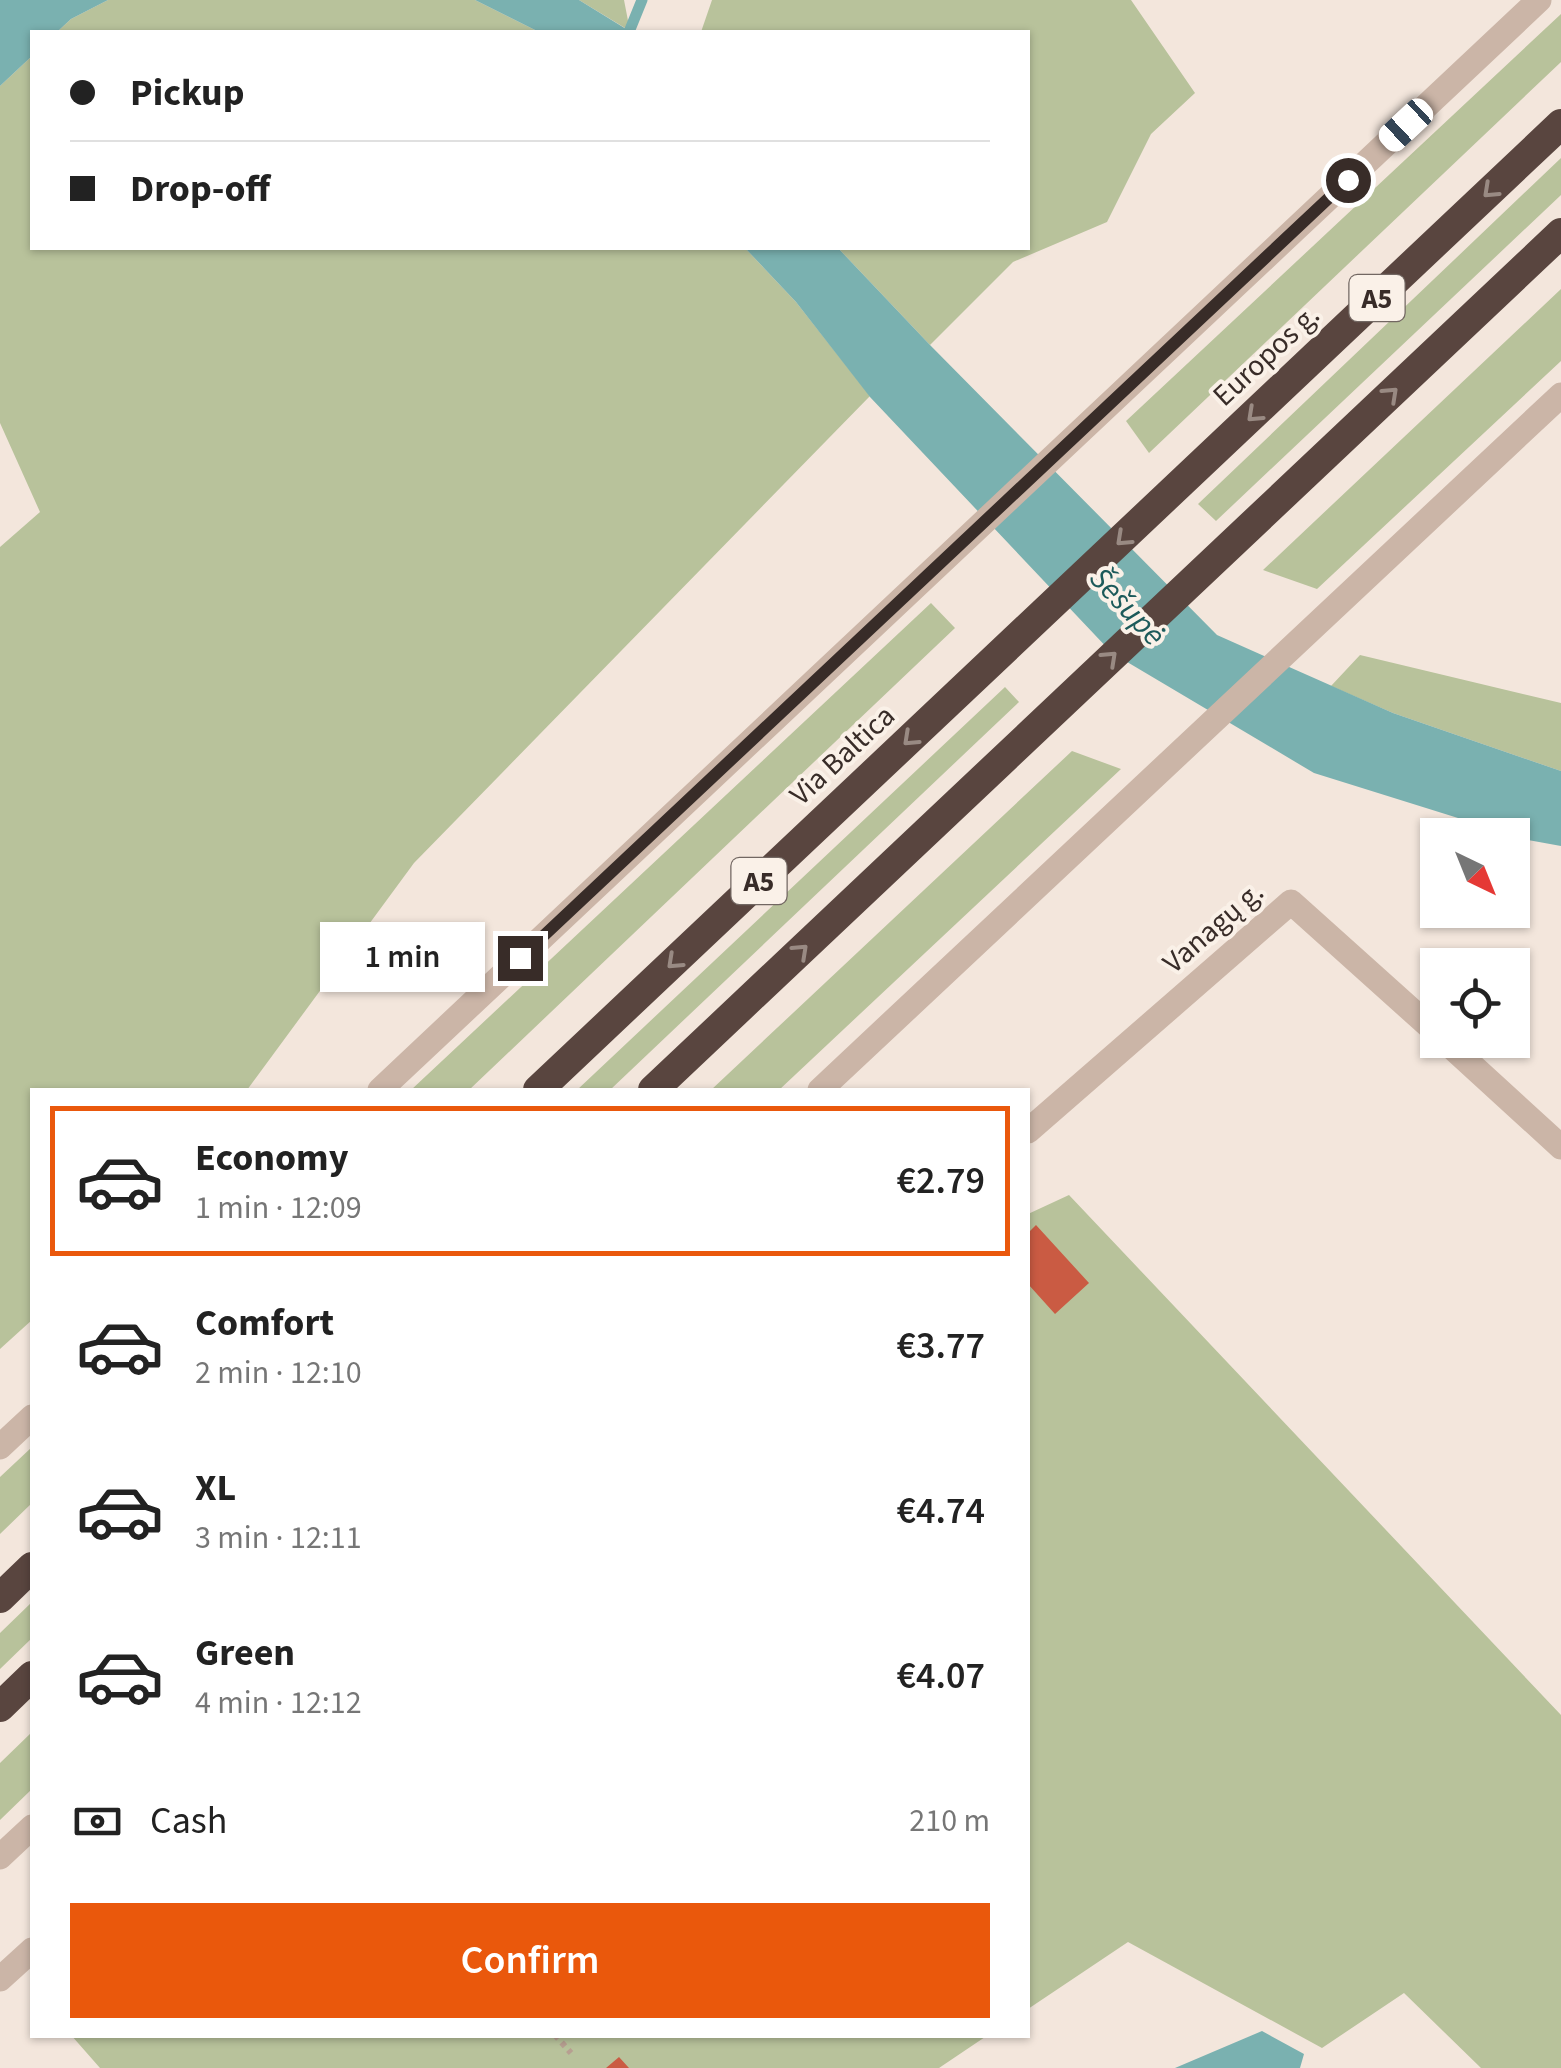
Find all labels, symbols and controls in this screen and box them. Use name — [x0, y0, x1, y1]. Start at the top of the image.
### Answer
text: Pickup — [130, 66, 244, 120]
car — [1374, 94, 1438, 156]
route start — [1326, 158, 1371, 203]
text: Drop-off — [130, 162, 270, 216]
one-way arrow — [1483, 179, 1502, 197]
road number: A5 — [1350, 275, 1404, 321]
street label: Europos g. — [1203, 294, 1329, 416]
one-way arrow — [1379, 388, 1398, 406]
one-way arrow — [1247, 403, 1266, 421]
one-way arrow — [1116, 527, 1134, 545]
water label: Šešupė — [1079, 557, 1176, 657]
one-way arrow — [1099, 652, 1117, 670]
street label: Via Baltica — [780, 695, 905, 816]
one-way arrow — [903, 727, 922, 745]
north arrow — [1420, 818, 1530, 928]
map controls — [1420, 818, 1530, 1058]
road number: A5 — [732, 858, 786, 904]
street label: Vanagų g. — [1153, 871, 1273, 983]
callout: 1 min — [320, 923, 485, 993]
text: 1 min — [364, 934, 441, 980]
route end — [498, 936, 543, 981]
one-way arrow — [789, 945, 807, 963]
button: locate — [1420, 948, 1530, 1058]
one-way arrow — [667, 950, 686, 968]
text: Economy — [195, 1131, 348, 1185]
icon: car — [75, 1136, 165, 1226]
text: €2.79 — [897, 1154, 985, 1208]
text: 1 min · 12:09 — [195, 1185, 362, 1231]
text: Comfort — [195, 1296, 334, 1350]
icon: car — [75, 1301, 165, 1391]
text: €3.77 — [897, 1319, 985, 1373]
text: 2 min · 12:10 — [195, 1350, 362, 1396]
text: XL — [195, 1461, 236, 1515]
icon: car — [75, 1466, 165, 1556]
text: €4.74 — [897, 1484, 985, 1538]
text: 3 min · 12:11 — [195, 1515, 362, 1561]
text: Green — [195, 1626, 295, 1680]
icon: car — [75, 1631, 165, 1721]
text: €4.07 — [897, 1649, 985, 1703]
text: 4 min · 12:12 — [195, 1680, 362, 1726]
icon: cash — [70, 1794, 125, 1849]
text: Cash — [150, 1794, 227, 1848]
text: 210 m — [909, 1798, 990, 1844]
button: Confirm — [70, 1903, 990, 2018]

